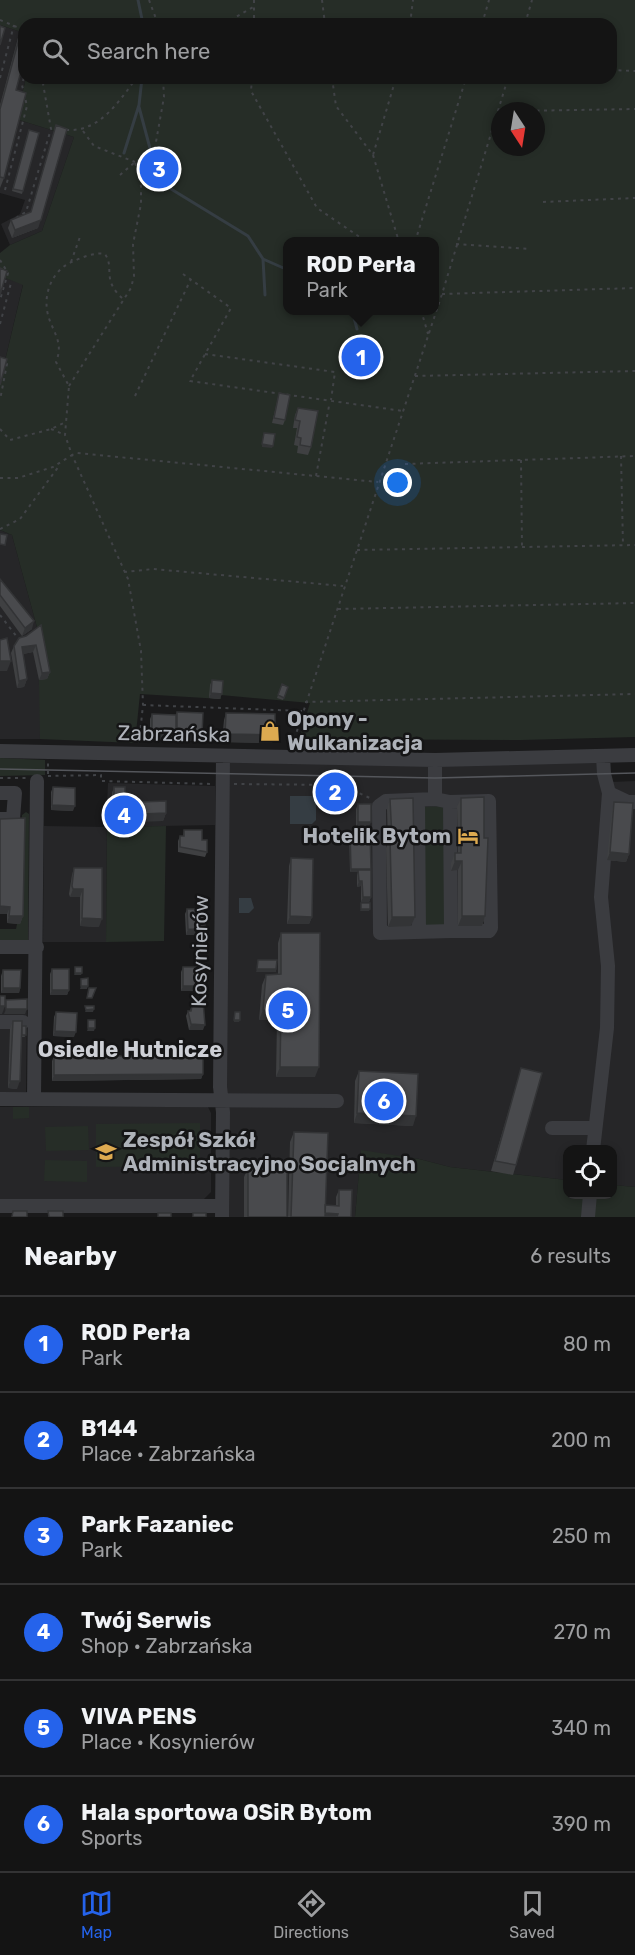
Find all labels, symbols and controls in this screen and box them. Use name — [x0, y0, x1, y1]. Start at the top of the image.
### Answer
search box — [18, 18, 617, 84]
icon: search — [39, 35, 72, 68]
text: Search here — [87, 38, 210, 65]
north arrow — [491, 102, 545, 156]
pin: 3 — [140, 146, 178, 192]
popup — [283, 237, 439, 315]
text: ROD Perła — [306, 251, 416, 278]
text: Park — [306, 278, 348, 302]
pin: 1 — [342, 334, 380, 380]
your location — [383, 468, 412, 497]
place label: Opony - Wulkanizacja — [287, 706, 423, 755]
shop icon: Opony - Wulkanizacja — [258, 719, 282, 743]
street label: Zabrzańska — [117, 720, 231, 747]
pin: 2 — [316, 770, 354, 814]
pin: 4 — [104, 792, 144, 838]
place label: Hotelik Bytom — [302, 823, 451, 848]
hotel icon: Hotelik Bytom — [456, 824, 480, 848]
street label: Kosynierów — [186, 895, 213, 1007]
pin: 5 — [268, 988, 308, 1032]
district label: Osiedle Hutnicze — [38, 1036, 222, 1063]
pin: 6 — [364, 1078, 404, 1124]
place label: Zespół Szkół Administracyjno Socjalnych — [123, 1127, 416, 1176]
school or university icon: Zespół Szkół Administracyjno Socjalnych — [94, 1140, 118, 1164]
map controls — [563, 1145, 617, 1199]
button: locate — [563, 1145, 617, 1199]
text: Nearby — [24, 1241, 117, 1272]
text: 6 results — [530, 1244, 611, 1268]
text: ROD Perła — [81, 1319, 191, 1346]
text: 1 — [39, 1332, 48, 1356]
text: 80 m — [563, 1332, 611, 1356]
text: Park — [81, 1346, 123, 1370]
text: B144 — [81, 1415, 137, 1442]
text: 2 — [37, 1428, 50, 1452]
text: 200 m — [551, 1428, 611, 1452]
text: Place · Zabrzańska — [81, 1442, 256, 1466]
text: Park Fazaniec — [81, 1511, 234, 1538]
text: 3 — [37, 1524, 50, 1548]
text: 250 m — [552, 1524, 611, 1548]
text: Park — [81, 1538, 123, 1562]
text: Twój Serwis — [81, 1607, 211, 1634]
text: 4 — [37, 1620, 50, 1644]
text: 270 m — [554, 1620, 611, 1644]
text: Shop · Zabrzańska — [81, 1634, 253, 1658]
text: VIVA PENS — [81, 1703, 197, 1730]
text: 5 — [37, 1716, 50, 1740]
text: 340 m — [551, 1716, 611, 1740]
text: Place · Kosynierów — [81, 1730, 255, 1754]
text: Hala sportowa OSiR Bytom — [81, 1799, 372, 1826]
text: 6 — [37, 1812, 50, 1836]
text: 390 m — [552, 1812, 611, 1836]
text: Sports — [81, 1826, 142, 1850]
tab: Map — [80, 1887, 113, 1942]
tab: Directions — [273, 1887, 349, 1942]
tab: Saved — [509, 1887, 555, 1942]

